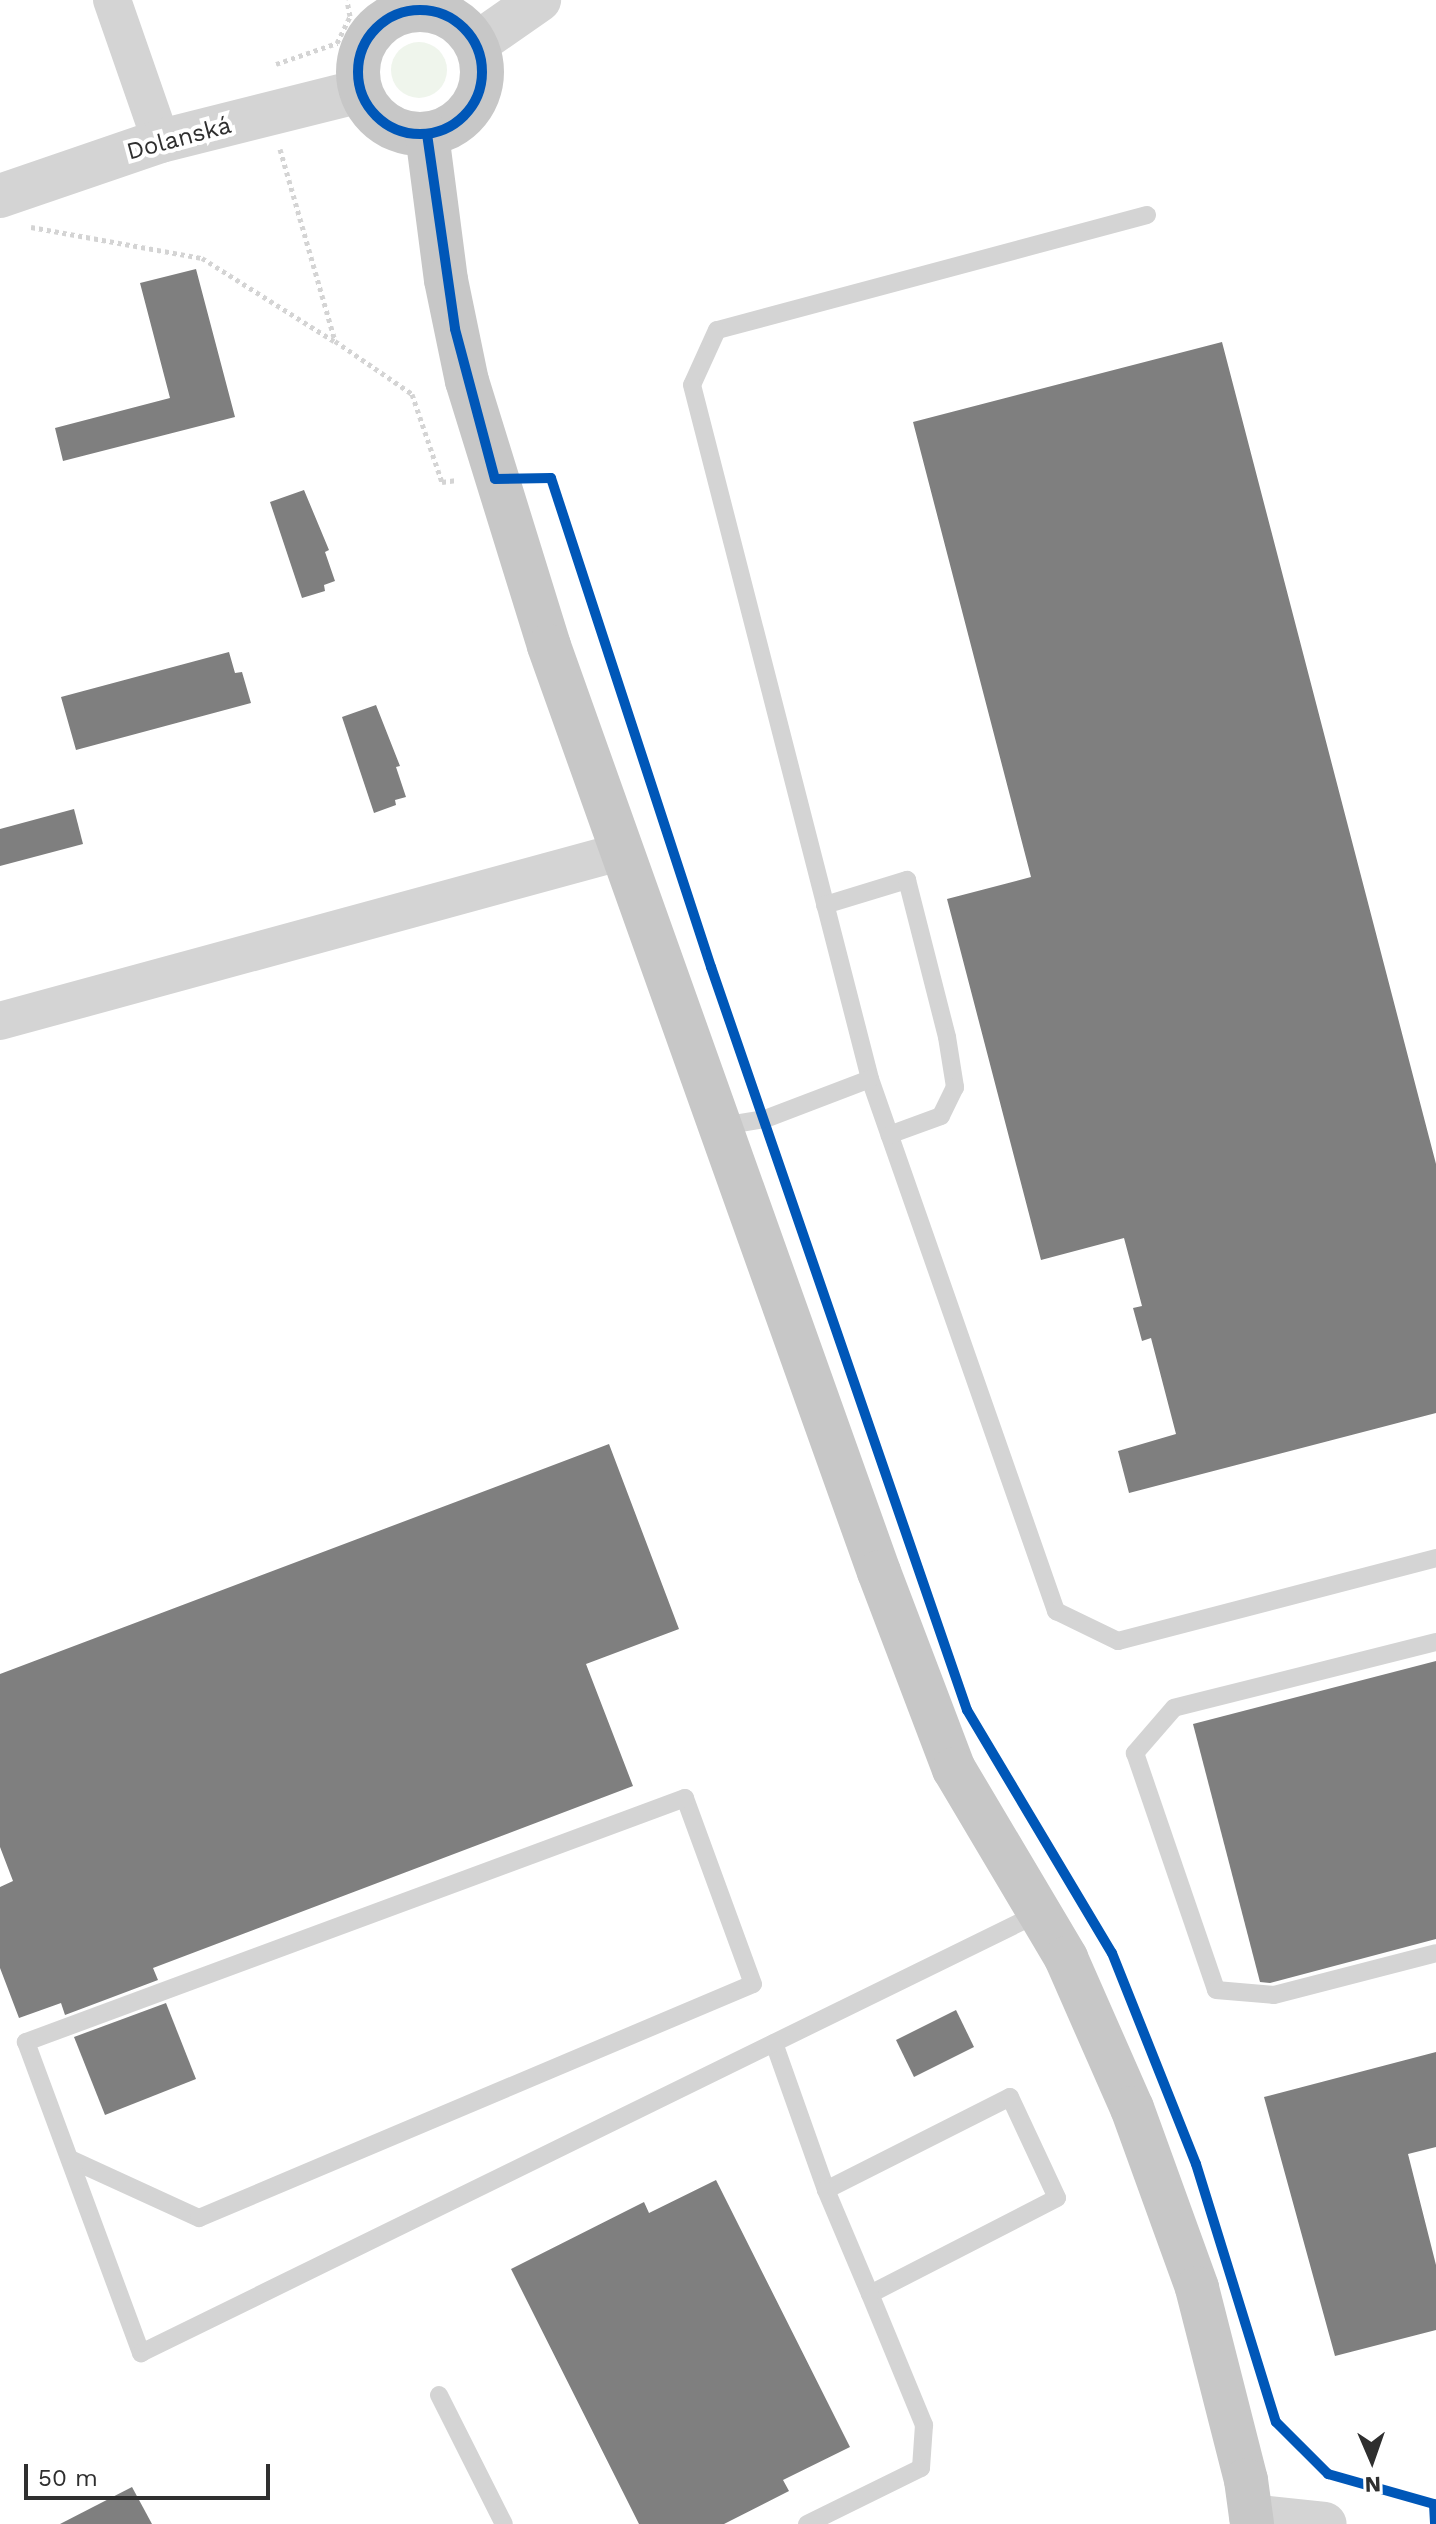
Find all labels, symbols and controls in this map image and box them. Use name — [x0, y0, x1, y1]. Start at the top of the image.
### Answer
street label: Dolanská — [124, 111, 234, 167]
north arrow — [1332, 2420, 1412, 2500]
scale bar — [28, 2448, 274, 2498]
text: 50 m — [38, 2464, 98, 2492]
text: N — [1364, 2472, 1381, 2497]

